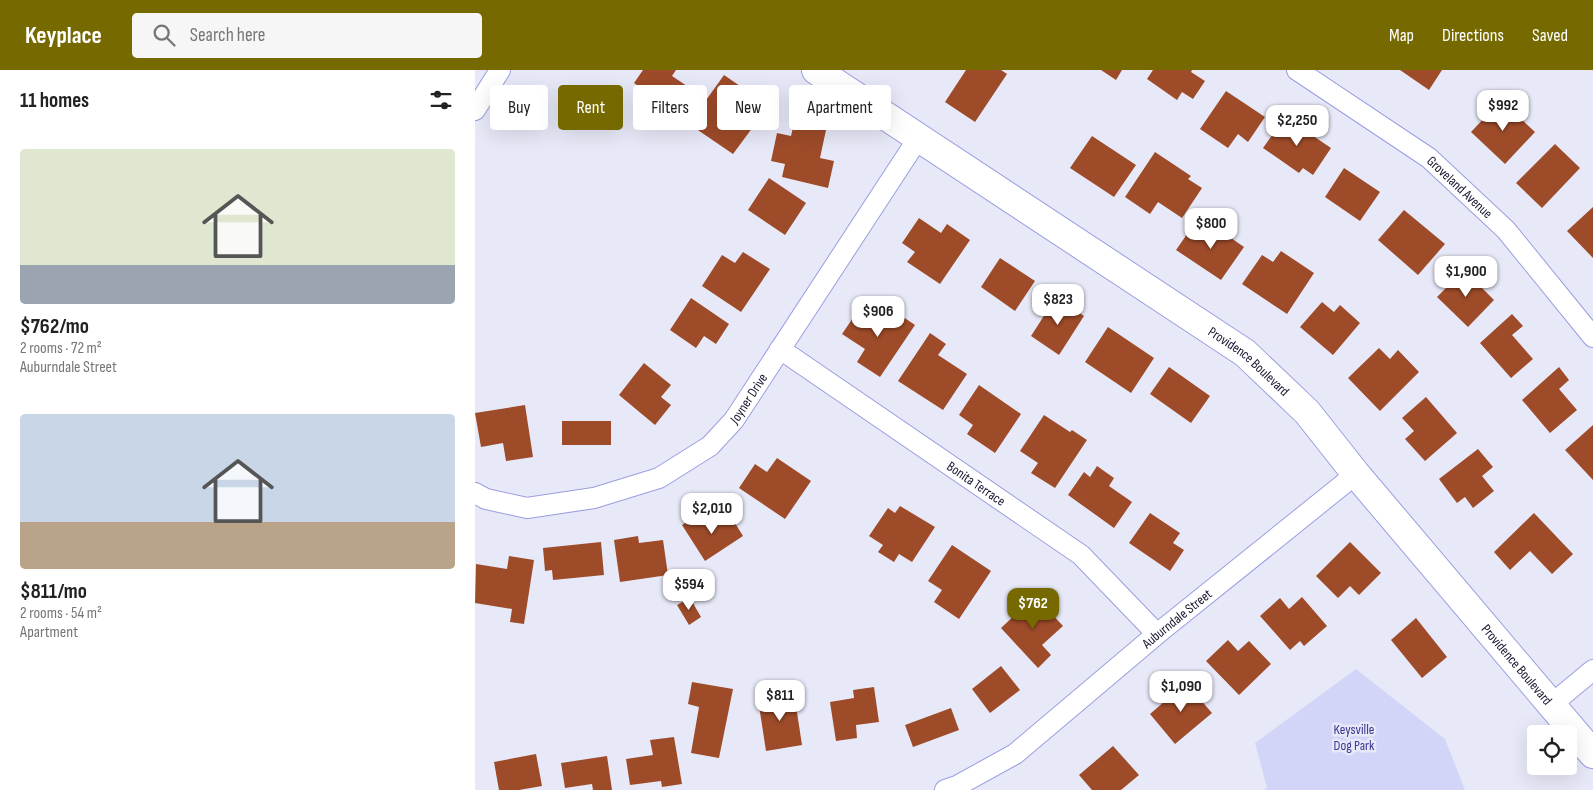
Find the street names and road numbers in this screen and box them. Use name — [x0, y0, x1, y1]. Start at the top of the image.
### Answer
street label: Groveland Avenue — [1424, 152, 1496, 222]
street label: Providence Boulevard — [1205, 323, 1293, 400]
street label: Joyner Drive — [726, 370, 771, 428]
street label: Bonita Terrace — [944, 457, 1009, 509]
street label: Auburndale Street — [1138, 585, 1215, 652]
street label: Providence Boulevard — [1478, 620, 1556, 708]

